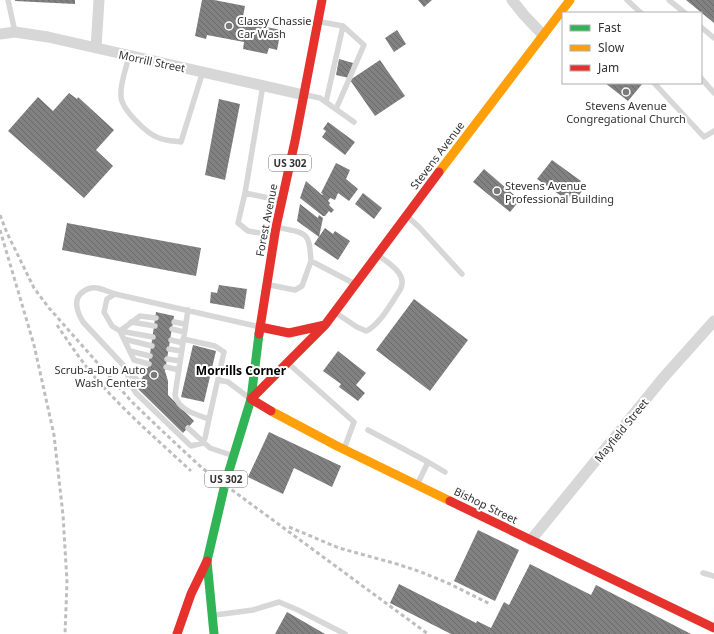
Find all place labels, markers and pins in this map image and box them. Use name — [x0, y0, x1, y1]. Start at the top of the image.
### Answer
place label: Classy Chassie Car Wash — [237, 13, 311, 41]
marker: Classy Chassie Car Wash — [224, 21, 234, 31]
marker: Stevens Avenue Congregational Church — [621, 87, 631, 97]
place label: Stevens Avenue Congregational Church — [566, 98, 686, 126]
place label: Stevens Avenue Professional Building — [505, 178, 614, 206]
marker: Stevens Avenue Professional Building — [492, 186, 502, 196]
place label: Scrub-a-Dub Auto Wash Centers — [54, 362, 146, 390]
marker: Scrub-a-Dub Auto Wash Centers — [149, 370, 159, 380]

